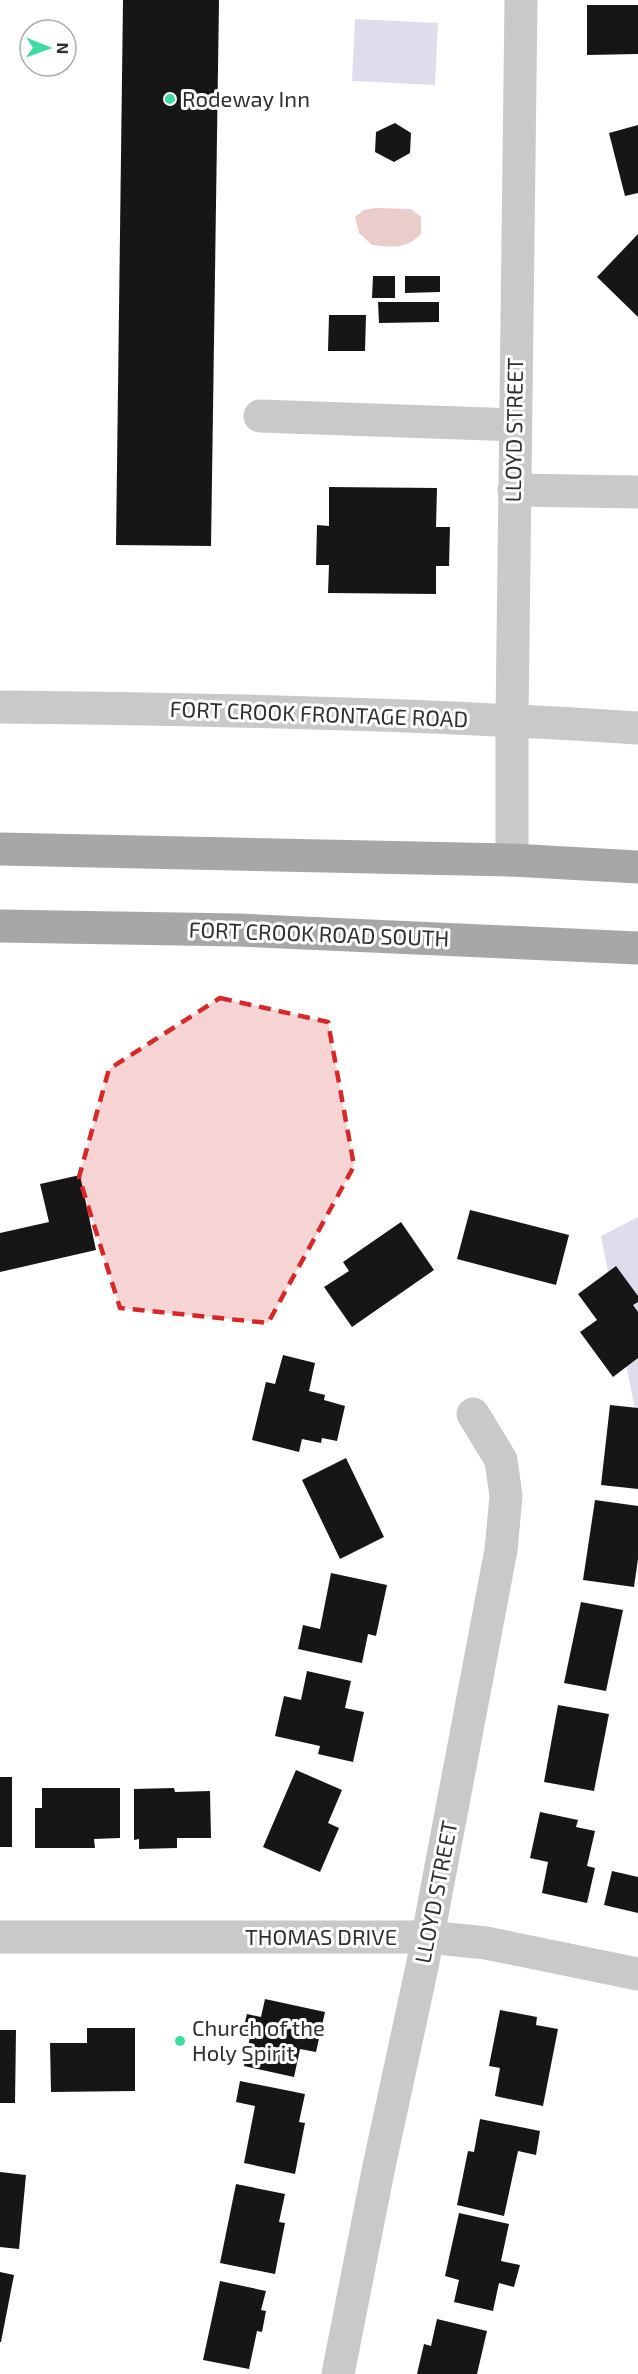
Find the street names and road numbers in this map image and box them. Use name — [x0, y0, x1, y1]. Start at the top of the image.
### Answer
street label: LLOYD STREET — [499, 357, 527, 503]
street label: FORT CROOK FRONTAGE ROAD — [169, 695, 469, 731]
street label: FORT CROOK ROAD SOUTH — [188, 915, 450, 951]
street label: LLOYD STREET — [408, 1818, 462, 1965]
street label: THOMAS DRIVE — [245, 1923, 397, 1949]

